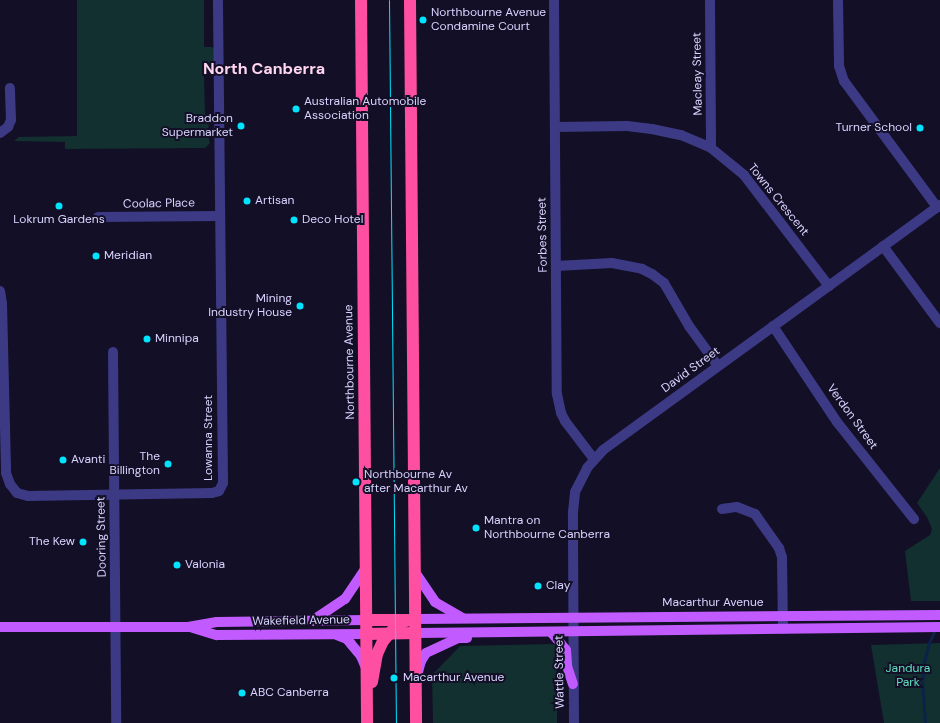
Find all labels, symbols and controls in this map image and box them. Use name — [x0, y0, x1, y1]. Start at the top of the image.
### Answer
place label: Northbourne Avenue Condamine Court — [431, 6, 546, 34]
marker: Northbourne Avenue Condamine Court — [418, 15, 428, 25]
street label: Macleay Street — [690, 32, 706, 116]
district label: North Canberra — [203, 59, 325, 79]
place label: Australian Automobile Association — [304, 95, 426, 123]
marker: Australian Automobile Association — [291, 104, 301, 114]
place label: Braddon Supermarket — [162, 112, 233, 140]
marker: Braddon Supermarket — [236, 121, 246, 131]
place label: Turner School — [836, 121, 912, 135]
marker: Turner School — [915, 123, 925, 133]
street label: Towns Crescent — [744, 161, 812, 239]
place label: Artisan — [255, 194, 294, 208]
street label: Coolac Place — [123, 196, 195, 212]
marker: Artisan — [242, 196, 252, 206]
street label: Forbes Street — [535, 197, 551, 273]
marker: Lokrum Gardens — [54, 201, 64, 211]
place label: Lokrum Gardens — [13, 213, 105, 227]
place label: Deco Hotel — [302, 213, 363, 227]
marker: Deco Hotel — [289, 215, 299, 225]
place label: Meridian — [104, 249, 152, 263]
marker: Meridian — [91, 251, 101, 261]
place label: Mining Industry House — [208, 292, 292, 320]
marker: Mining Industry House — [295, 301, 305, 311]
street label: Northbourne Avenue — [342, 304, 358, 420]
place label: Minnipa — [155, 332, 199, 346]
marker: Minnipa — [142, 334, 152, 344]
street label: David Street — [659, 344, 723, 396]
street label: Verdon Street — [824, 382, 880, 452]
street label: Lowanna Street — [202, 395, 216, 481]
place label: The Billington — [110, 450, 160, 478]
place label: Avanti — [71, 453, 105, 467]
marker: Avanti — [58, 455, 68, 465]
marker: The Billington — [163, 459, 173, 469]
place label: Northbourne Av after Macarthur Av — [364, 468, 468, 496]
marker: Northbourne Av after Macarthur Av — [351, 477, 361, 487]
street label: Dooring Street — [94, 497, 110, 577]
place label: Mantra on Northbourne Canberra — [484, 514, 610, 542]
marker: Mantra on Northbourne Canberra — [471, 523, 481, 533]
place label: The Kew — [29, 535, 75, 549]
marker: The Kew — [78, 537, 88, 547]
place label: Valonia — [185, 558, 225, 572]
marker: Valonia — [172, 560, 182, 570]
place label: Clay — [546, 579, 570, 593]
marker: Clay — [533, 581, 543, 591]
street label: Macarthur Avenue — [662, 596, 764, 610]
street label: Wakefield Avenue — [252, 613, 350, 629]
street label: Wattle Street — [552, 635, 568, 709]
park label: Jandura Park — [886, 662, 930, 690]
place label: Macarthur Avenue — [403, 671, 504, 685]
marker: Macarthur Avenue — [388, 672, 400, 684]
place label: ABC Canberra — [250, 686, 329, 700]
marker: ABC Canberra — [237, 688, 247, 698]

